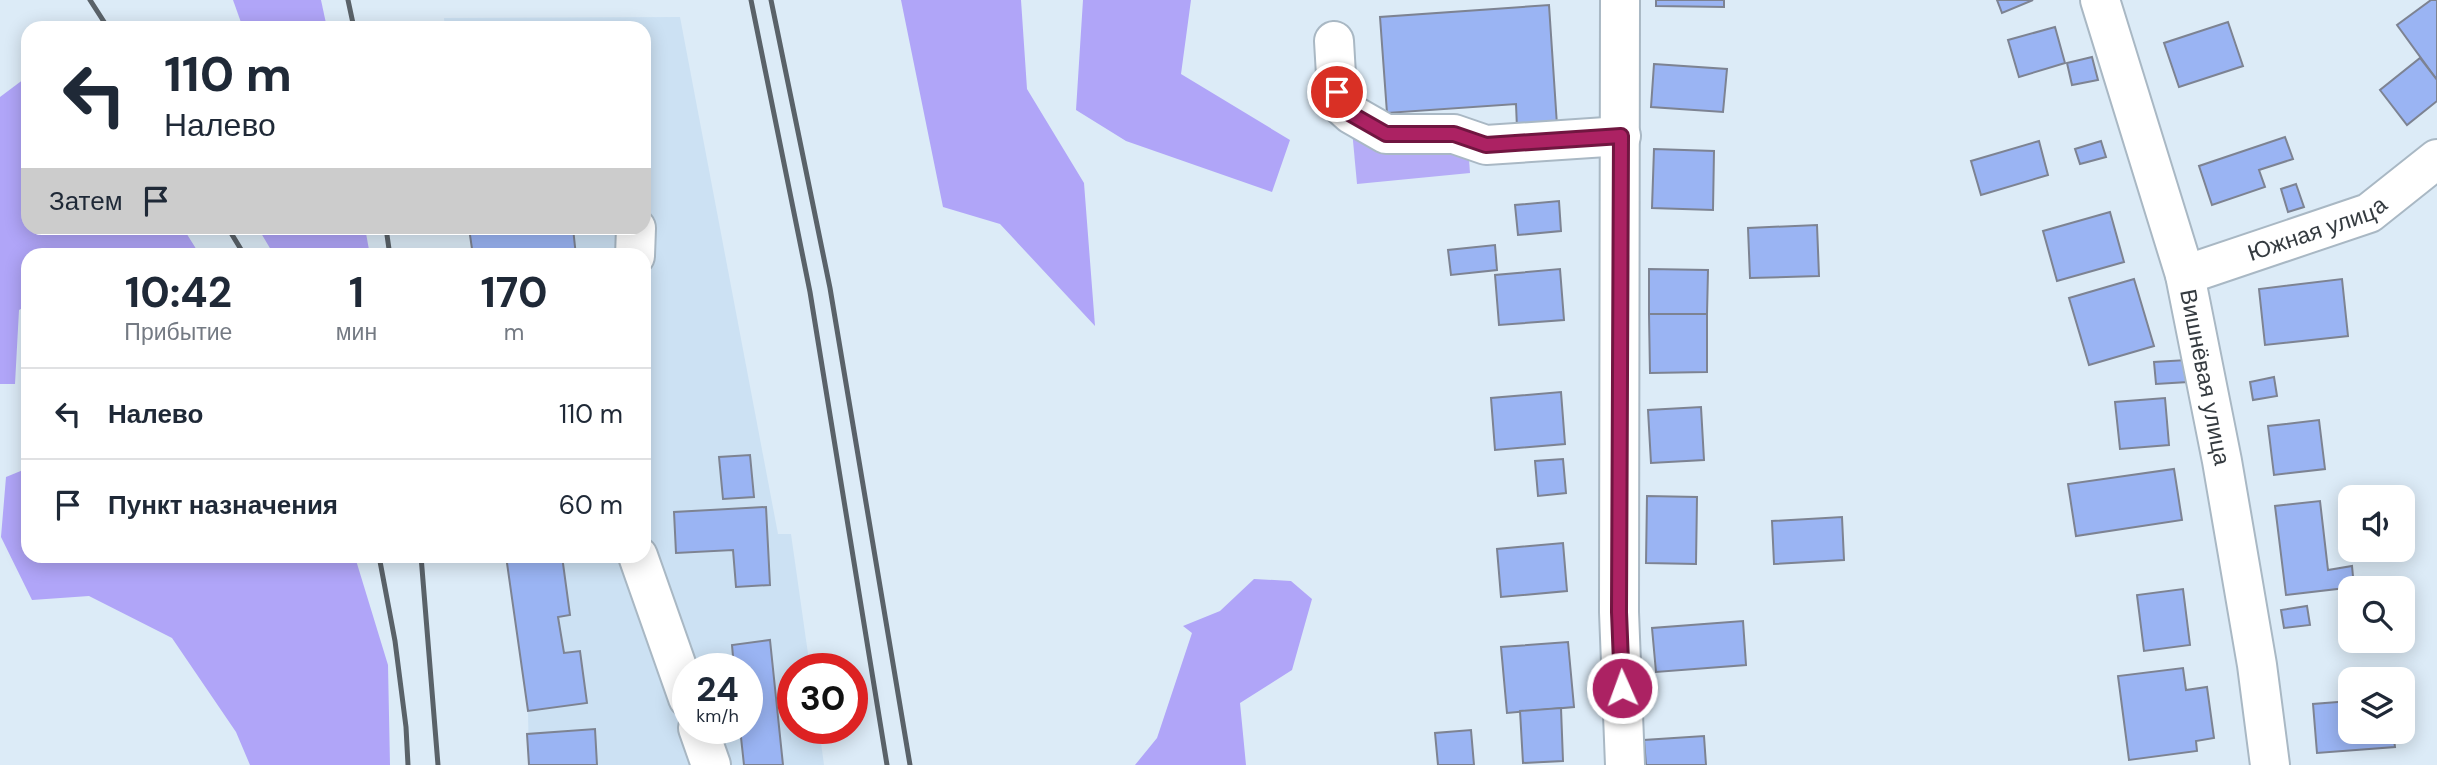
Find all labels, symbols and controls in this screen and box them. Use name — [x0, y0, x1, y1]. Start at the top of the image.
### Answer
text: 110 m — [164, 42, 292, 106]
icon: left — [49, 49, 140, 140]
pin — [1307, 62, 1367, 122]
icon: arrive — [1318, 73, 1356, 111]
text: Налево — [164, 104, 276, 146]
icon: arrive — [137, 182, 175, 220]
text: Затем — [49, 184, 123, 218]
street label: Южная улица — [2244, 189, 2393, 268]
text: 10:42 — [125, 265, 232, 320]
text: 1 — [349, 265, 364, 320]
text: 170 — [480, 265, 548, 320]
street label: Вишнёвая улица — [2173, 287, 2238, 468]
text: Прибытие — [124, 317, 232, 347]
text: мин — [336, 317, 377, 347]
text: m — [504, 317, 524, 347]
icon: left — [49, 395, 87, 433]
text: Налево — [108, 397, 203, 431]
text: 110 m — [559, 397, 623, 431]
map controls — [2338, 485, 2415, 744]
button: sound — [2338, 485, 2415, 562]
icon: arrive — [49, 486, 87, 524]
text: Пункт назначения — [108, 488, 338, 522]
text: 60 m — [559, 488, 623, 522]
button: search — [2338, 576, 2415, 653]
position arrow — [1585, 651, 1659, 725]
speed limit sign: 30 — [777, 653, 868, 744]
text: 24 — [696, 666, 739, 712]
button: layers — [2338, 667, 2415, 744]
text: km/h — [696, 704, 739, 728]

